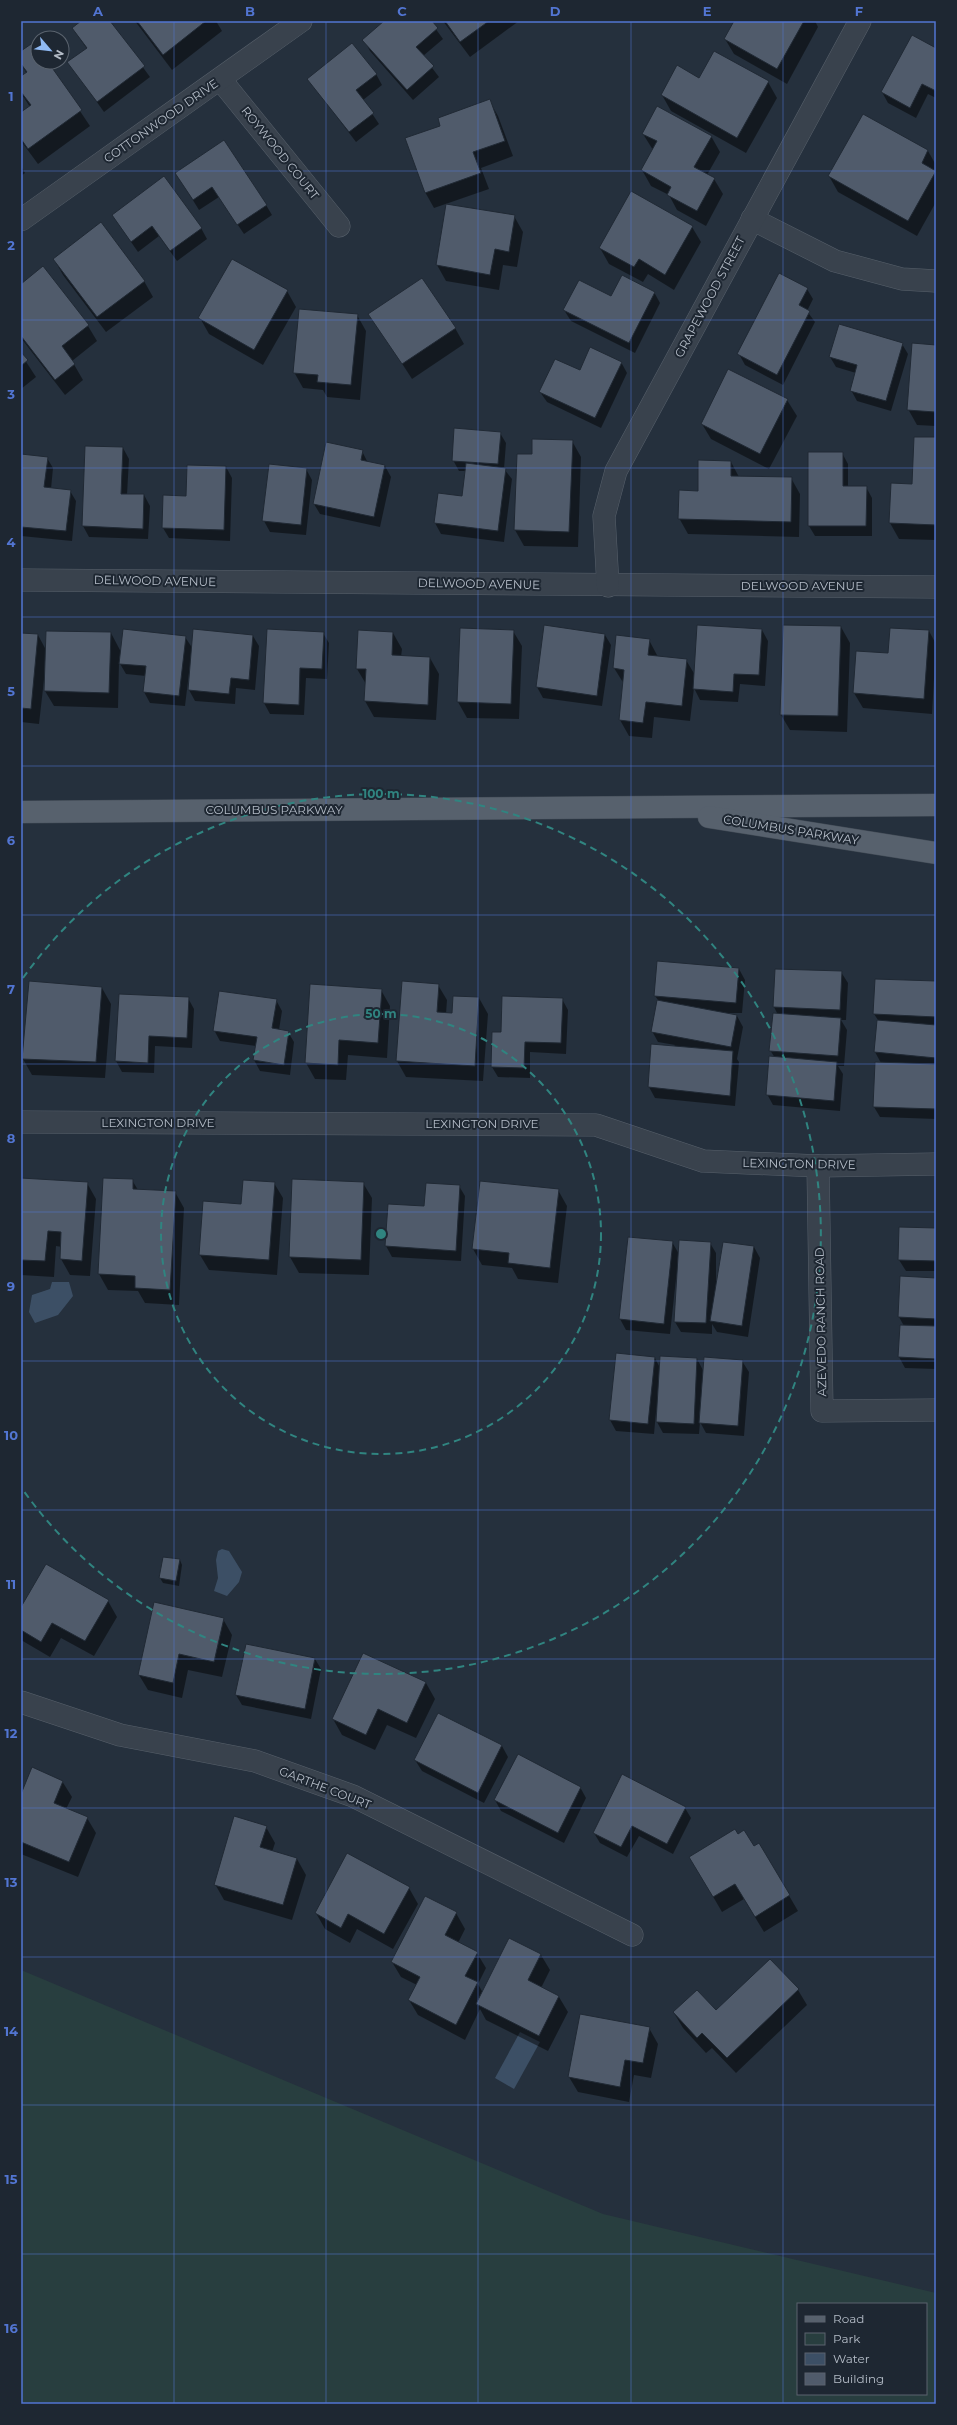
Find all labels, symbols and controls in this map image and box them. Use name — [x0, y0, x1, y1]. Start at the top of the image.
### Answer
text: A — [92, 3, 104, 19]
text: B — [245, 3, 255, 19]
text: C — [397, 3, 407, 19]
text: D — [550, 3, 561, 19]
text: E — [703, 3, 712, 19]
text: F — [855, 3, 863, 19]
north arrow — [30, 30, 70, 70]
text: N — [51, 47, 67, 62]
street label: COTTONWOOD DRIVE — [101, 75, 221, 166]
text: 1 — [8, 88, 14, 104]
street label: ROYWOOD COURT — [238, 103, 323, 202]
street label: GRAPEWOOD STREET — [671, 234, 748, 360]
text: 2 — [7, 237, 15, 253]
text: 3 — [6, 386, 15, 402]
text: 4 — [7, 534, 16, 550]
street label: DELWOOD AVENUE — [94, 572, 216, 589]
street label: DELWOOD AVENUE — [418, 575, 540, 592]
street label: DELWOOD AVENUE — [741, 578, 863, 593]
text: 5 — [7, 683, 15, 699]
text: 100 m — [363, 786, 399, 801]
street label: COLUMBUS PARKWAY — [205, 802, 343, 817]
street label: COLUMBUS PARKWAY — [722, 811, 860, 848]
text: 6 — [7, 832, 16, 848]
text: 7 — [7, 981, 15, 997]
text: 50 m — [365, 1006, 397, 1021]
street label: LEXINGTON DRIVE — [101, 1115, 215, 1130]
street label: LEXINGTON DRIVE — [425, 1116, 539, 1131]
text: 8 — [7, 1130, 16, 1146]
street label: LEXINGTON DRIVE — [742, 1155, 856, 1172]
centre of rings — [374, 1227, 388, 1241]
street label: AZEVEDO RANCH ROAD — [812, 1247, 829, 1397]
text: 9 — [7, 1278, 15, 1294]
text: 10 — [4, 1427, 18, 1443]
text: 11 — [6, 1576, 16, 1592]
text: 12 — [5, 1725, 18, 1741]
street label: GARTHE COURT — [277, 1763, 373, 1812]
text: 13 — [5, 1874, 18, 1890]
text: 14 — [4, 2023, 18, 2039]
text: 15 — [5, 2171, 18, 2187]
legend — [797, 2303, 927, 2395]
text: Road — [833, 2311, 864, 2326]
text: 16 — [4, 2320, 18, 2336]
text: Park — [833, 2331, 861, 2346]
text: Water — [833, 2351, 870, 2366]
text: Building — [833, 2371, 884, 2386]

